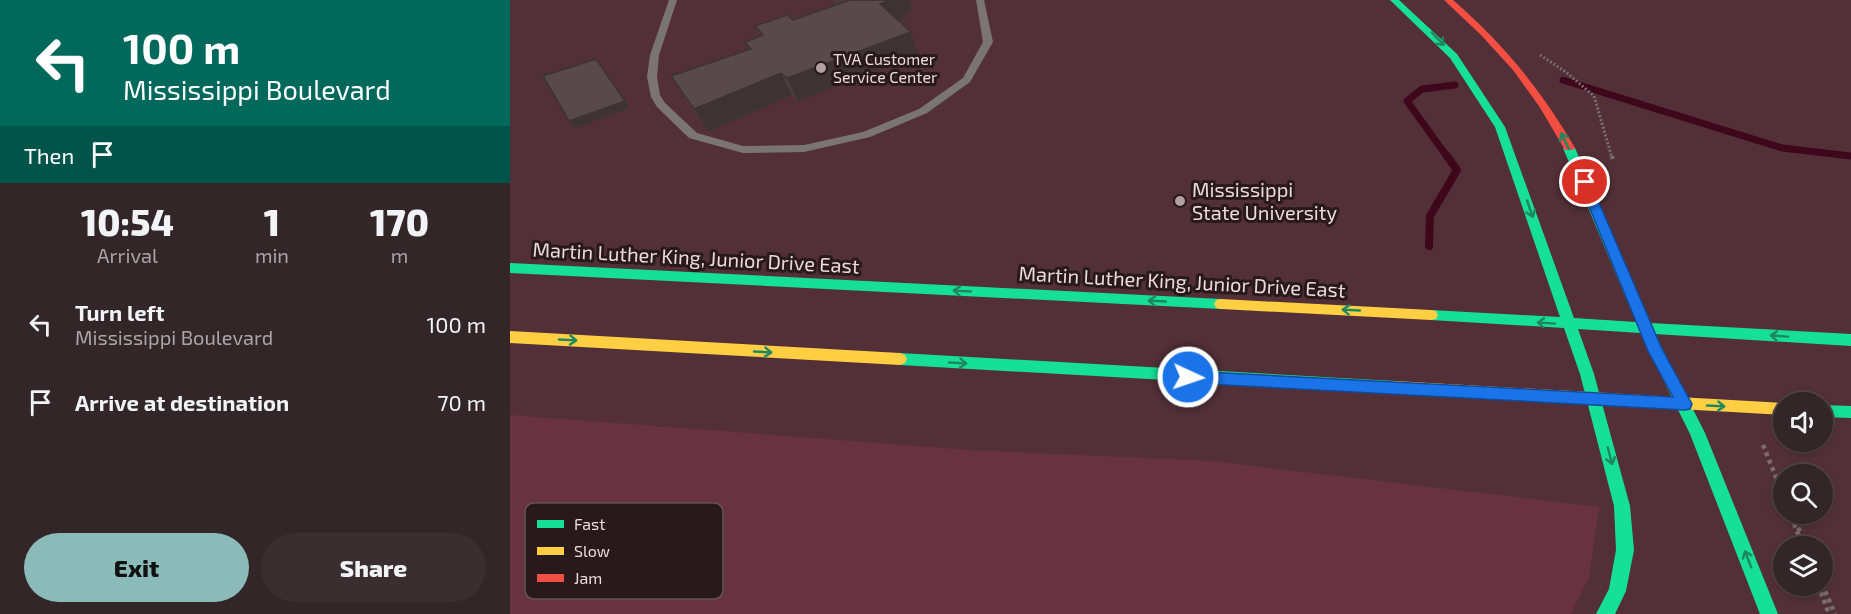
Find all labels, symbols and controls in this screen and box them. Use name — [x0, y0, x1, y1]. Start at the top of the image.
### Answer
text: 100 m — [123, 22, 240, 72]
icon: left — [24, 24, 102, 102]
one-way arrow — [1430, 32, 1445, 47]
place label: TVA Customer Service Center — [833, 49, 938, 86]
marker: TVA Customer Service Center — [814, 61, 828, 75]
text: Mississippi Boulevard — [123, 73, 391, 105]
one-way arrow — [1558, 132, 1570, 150]
icon: arrive — [86, 138, 119, 171]
text: Then — [24, 142, 74, 168]
pin — [1559, 156, 1610, 207]
icon: arrive — [1568, 165, 1601, 198]
place label: Mississippi State University — [1192, 177, 1337, 224]
marker: Mississippi State University — [1173, 194, 1187, 208]
one-way arrow — [1525, 199, 1536, 218]
text: 10:54 — [81, 200, 174, 243]
text: 1 — [264, 200, 280, 243]
text: 170 — [370, 200, 429, 243]
street label: Martin Luther King, Junior Drive East — [532, 236, 860, 278]
text: Arrival — [97, 243, 158, 267]
text: min — [255, 243, 289, 267]
text: m — [391, 243, 408, 267]
street label: Martin Luther King, Junior Drive East — [1018, 260, 1346, 302]
one-way arrow — [952, 285, 972, 296]
one-way arrow — [1147, 295, 1167, 306]
text: Turn left — [75, 299, 164, 325]
one-way arrow — [1342, 305, 1362, 316]
icon: left — [24, 308, 57, 341]
text: 100 m — [427, 311, 486, 337]
one-way arrow — [1536, 317, 1556, 328]
text: Mississippi Boulevard — [75, 325, 273, 349]
one-way arrow — [1770, 330, 1790, 341]
one-way arrow — [558, 335, 578, 346]
position arrow — [1156, 345, 1220, 409]
one-way arrow — [753, 346, 773, 357]
one-way arrow — [947, 357, 967, 368]
icon: arrive — [24, 386, 57, 419]
text: Arrive at destination — [75, 389, 289, 415]
text: 70 m — [437, 389, 486, 415]
map controls — [1773, 392, 1833, 596]
button: sound — [1773, 392, 1833, 452]
one-way arrow — [1706, 400, 1726, 411]
one-way arrow — [1605, 446, 1616, 465]
button: search — [1773, 464, 1833, 524]
legend — [525, 503, 723, 599]
text: Fast — [574, 514, 605, 533]
button: Exit — [24, 533, 249, 602]
button: Share — [261, 533, 486, 602]
button: layers — [1773, 536, 1833, 596]
text: Slow — [574, 541, 610, 560]
one-way arrow — [1742, 551, 1753, 569]
text: Jam — [574, 568, 602, 587]

